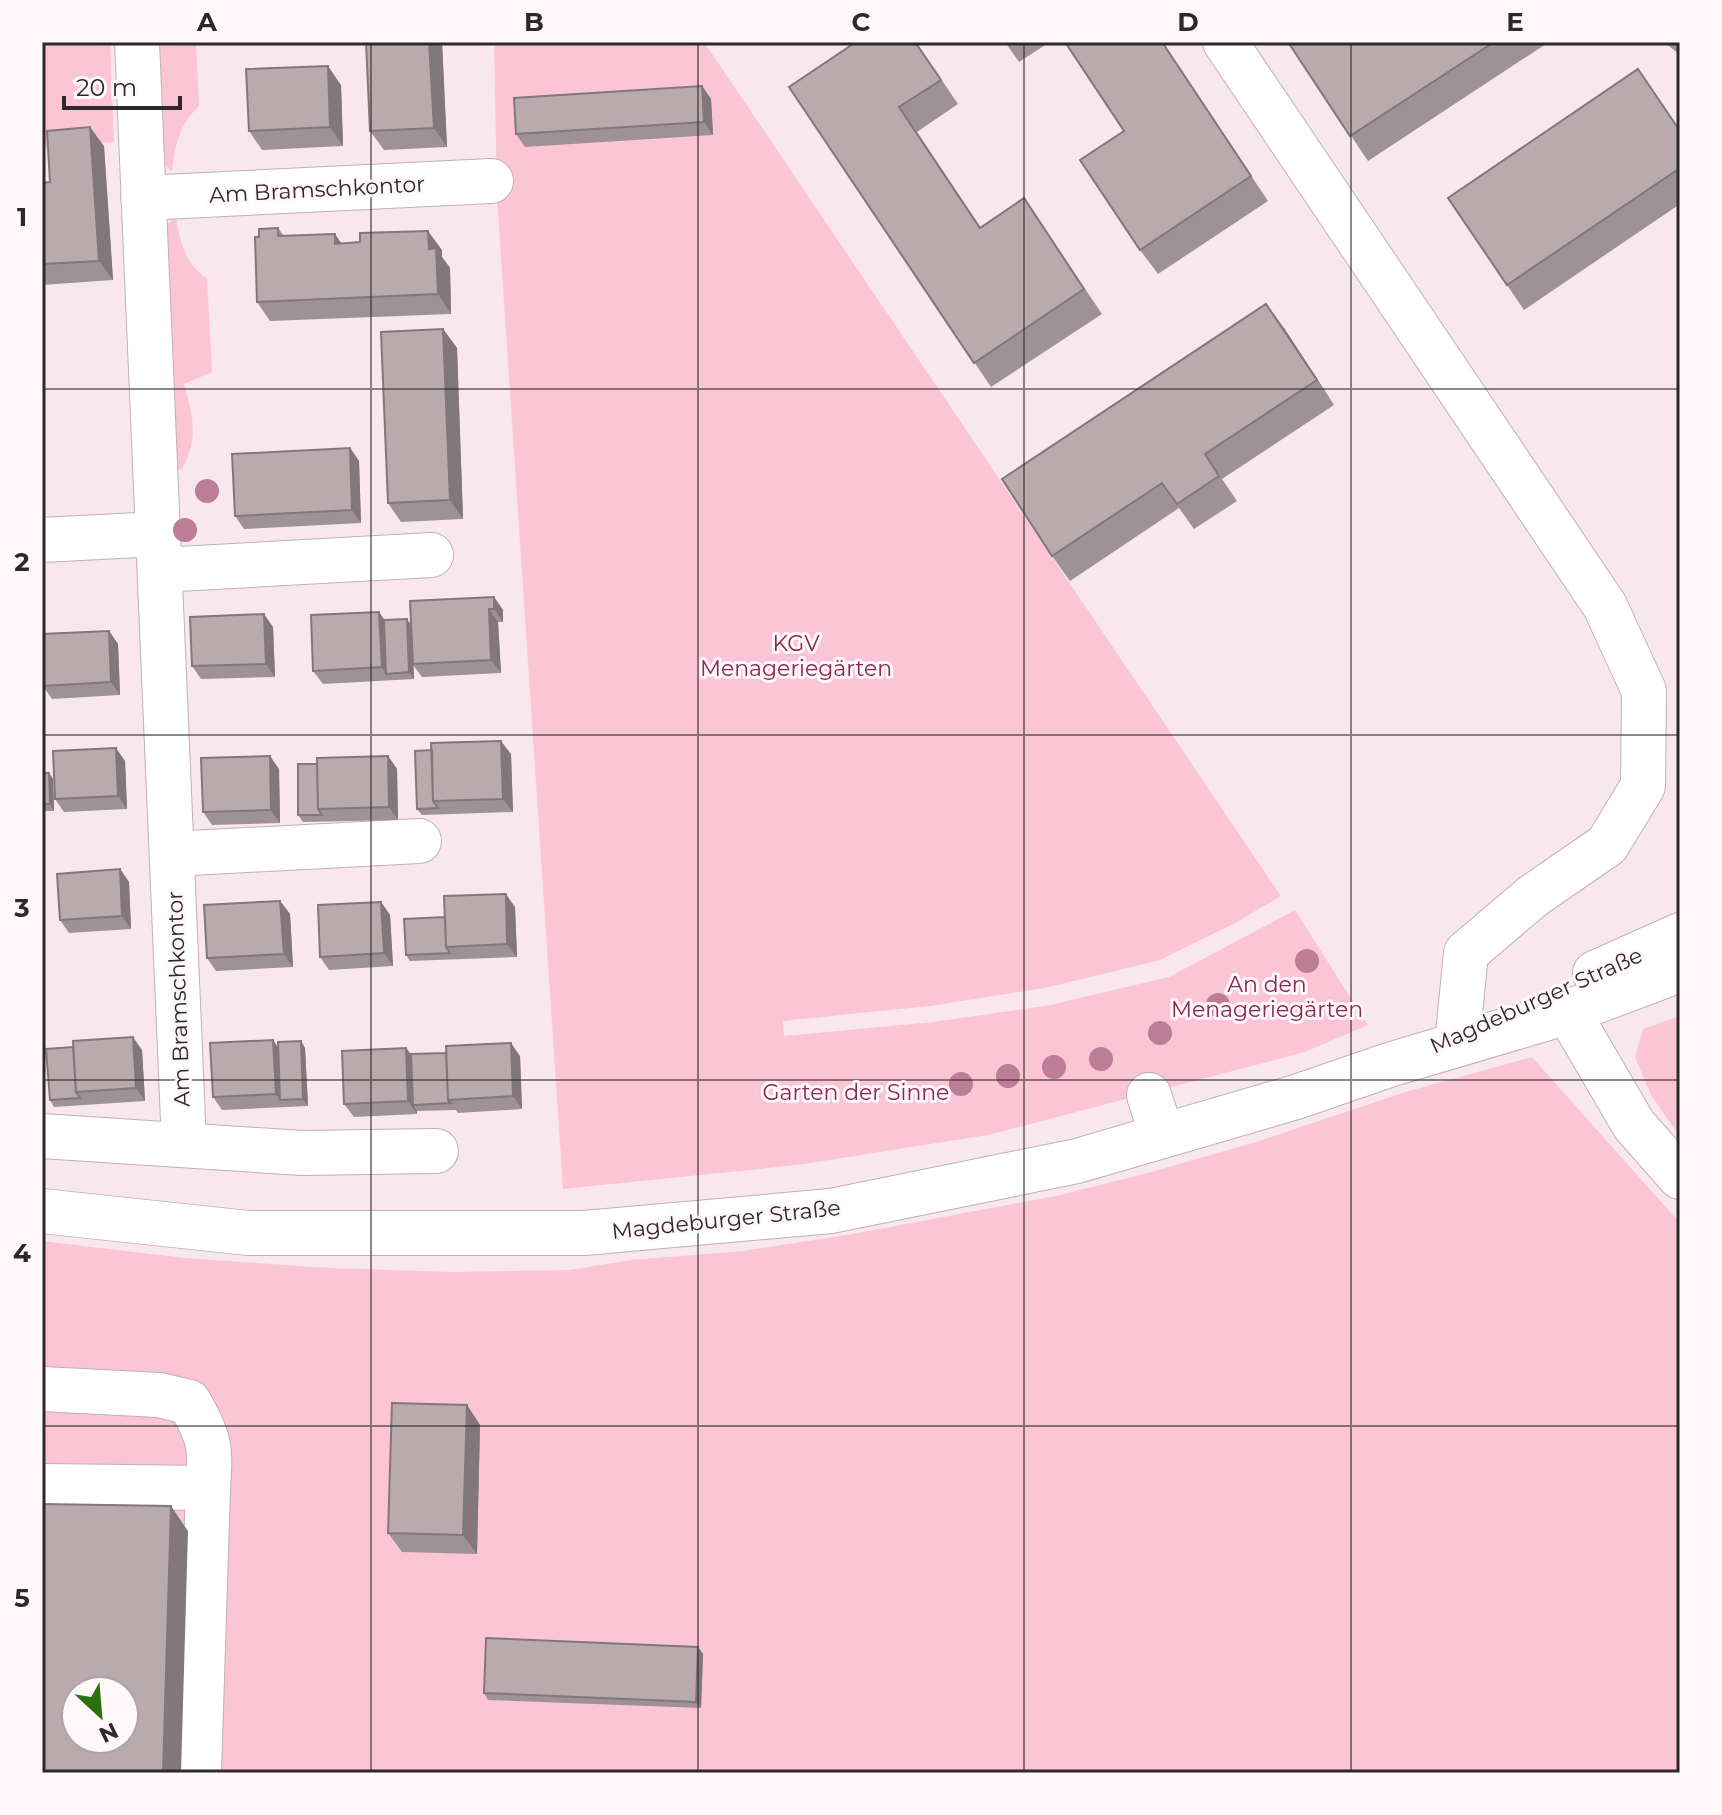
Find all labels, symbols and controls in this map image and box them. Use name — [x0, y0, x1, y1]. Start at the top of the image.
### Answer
text: A — [196, 6, 218, 38]
text: B — [524, 6, 544, 38]
text: C — [852, 6, 871, 38]
text: D — [1177, 6, 1199, 38]
text: E — [1506, 6, 1524, 38]
scale bar — [64, 60, 180, 110]
text: 20 m — [76, 73, 137, 102]
street label: Am Bramschkontor — [208, 170, 426, 209]
text: 1 — [17, 201, 27, 233]
text: 2 — [14, 546, 30, 578]
park label: KGV Menageriegärten — [700, 630, 892, 682]
street label: Am Bramschkontor — [161, 891, 196, 1107]
text: 3 — [13, 892, 30, 924]
street label: Magdeburger Straße — [1426, 941, 1647, 1060]
park label: An den Menageriegärten — [1171, 971, 1363, 1023]
park label: Garten der Sinne — [763, 1079, 949, 1106]
street label: Magdeburger Straße — [610, 1194, 842, 1245]
text: 4 — [13, 1237, 31, 1269]
text: 5 — [14, 1582, 30, 1614]
north arrow — [60, 1675, 140, 1755]
text: N — [95, 1716, 122, 1749]

